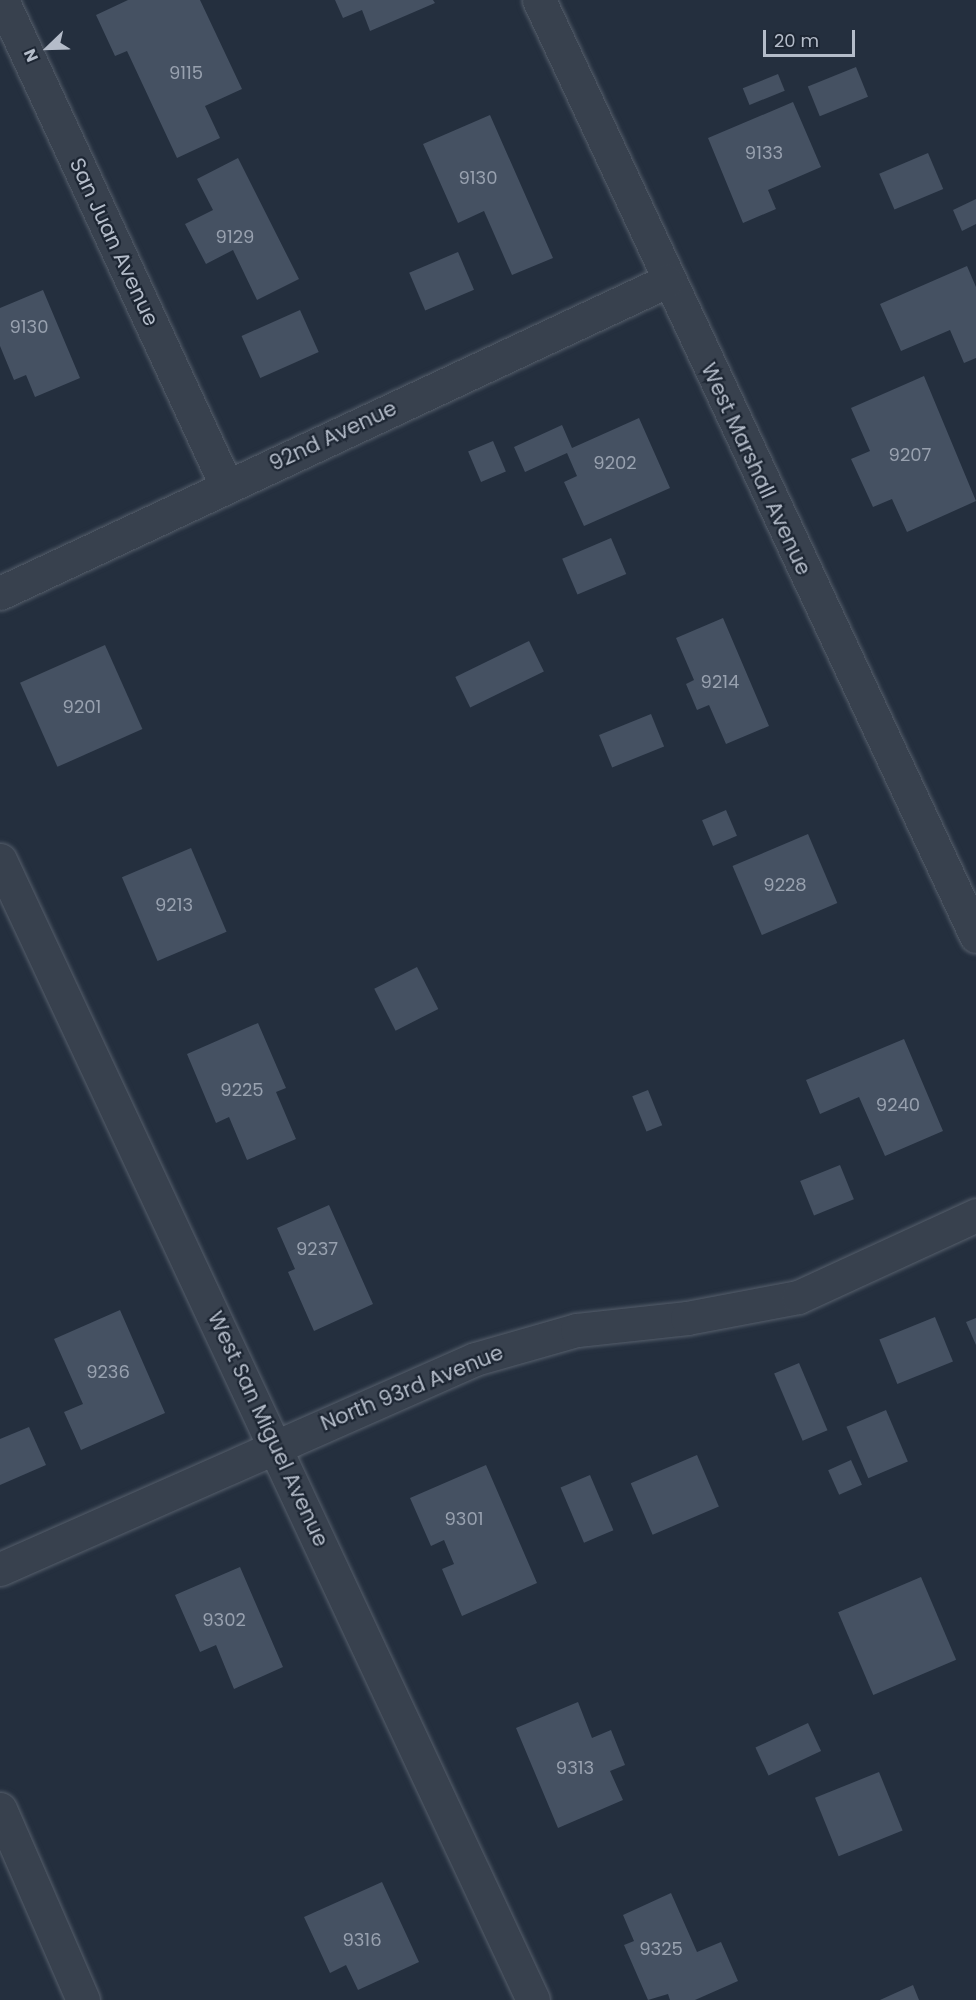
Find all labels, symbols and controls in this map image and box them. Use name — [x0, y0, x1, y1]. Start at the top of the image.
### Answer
north arrow — [18, 18, 78, 78]
scale bar — [766, 18, 858, 56]
text: 20 m — [774, 28, 819, 53]
text: N — [18, 45, 44, 65]
house number: 9115 — [169, 62, 203, 84]
house number: 9133 — [745, 142, 783, 164]
street label: San Juan Avenue — [64, 154, 164, 330]
house number: 9130 — [458, 167, 498, 189]
house number: 9129 — [216, 226, 254, 248]
house number: 9130 — [9, 316, 49, 338]
street label: West Marshall Avenue — [696, 359, 816, 579]
street label: 92nd Avenue — [265, 396, 401, 476]
house number: 9207 — [889, 444, 931, 466]
house number: 9202 — [593, 452, 637, 474]
house number: 9214 — [701, 671, 739, 693]
house number: 9201 — [63, 696, 101, 718]
house number: 9228 — [763, 874, 807, 896]
house number: 9213 — [155, 894, 193, 916]
house number: 9225 — [220, 1079, 264, 1101]
house number: 9240 — [876, 1094, 920, 1116]
house number: 9237 — [296, 1238, 338, 1260]
street label: West San Miguel Avenue — [202, 1307, 334, 1551]
street label: North 93rd Avenue — [317, 1340, 507, 1436]
house number: 9236 — [86, 1361, 130, 1383]
house number: 9301 — [444, 1508, 484, 1530]
house number: 9302 — [202, 1609, 246, 1631]
house number: 9313 — [556, 1757, 594, 1779]
house number: 9316 — [342, 1929, 382, 1951]
house number: 9325 — [639, 1938, 683, 1960]

